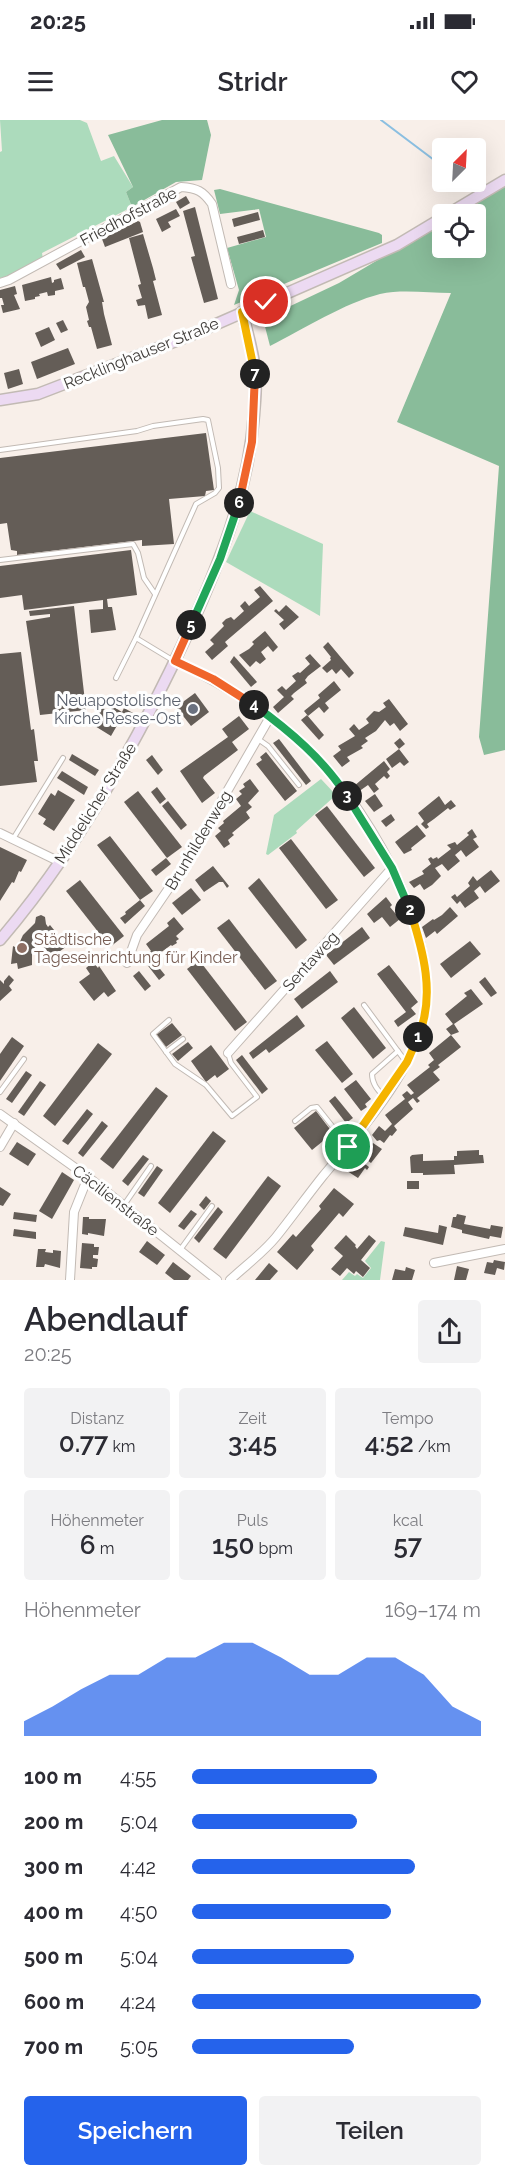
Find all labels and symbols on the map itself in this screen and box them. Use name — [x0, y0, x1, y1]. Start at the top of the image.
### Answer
north arrow — [432, 138, 486, 192]
street label: Friedhofstraße — [77, 183, 180, 250]
pin — [240, 276, 291, 327]
street label: Recklinghauser Straße — [61, 314, 221, 393]
pin: 7 — [240, 359, 270, 389]
pin: 6 — [224, 488, 254, 518]
pin: 5 — [176, 610, 206, 640]
pin: 4 — [239, 690, 269, 720]
place label: Neuapostolische Kirche Resse-Ost — [54, 691, 182, 728]
marker: Neuapostolische Kirche Resse-Ost — [186, 702, 200, 716]
street label: Middelicher Straße — [51, 739, 140, 867]
pin: 3 — [332, 781, 362, 811]
street label: Brunhildenweg — [161, 787, 236, 893]
pin: 2 — [395, 895, 425, 925]
street label: Sentaweg — [278, 927, 342, 995]
place label: Städtische Tageseinrichtung für Kinder — [34, 930, 238, 967]
marker: Städtische Tageseinrichtung für Kinder — [15, 941, 29, 955]
pin: 1 — [403, 1022, 433, 1052]
pin — [322, 1121, 373, 1172]
street label: Cäcilienstraße — [69, 1161, 163, 1240]

